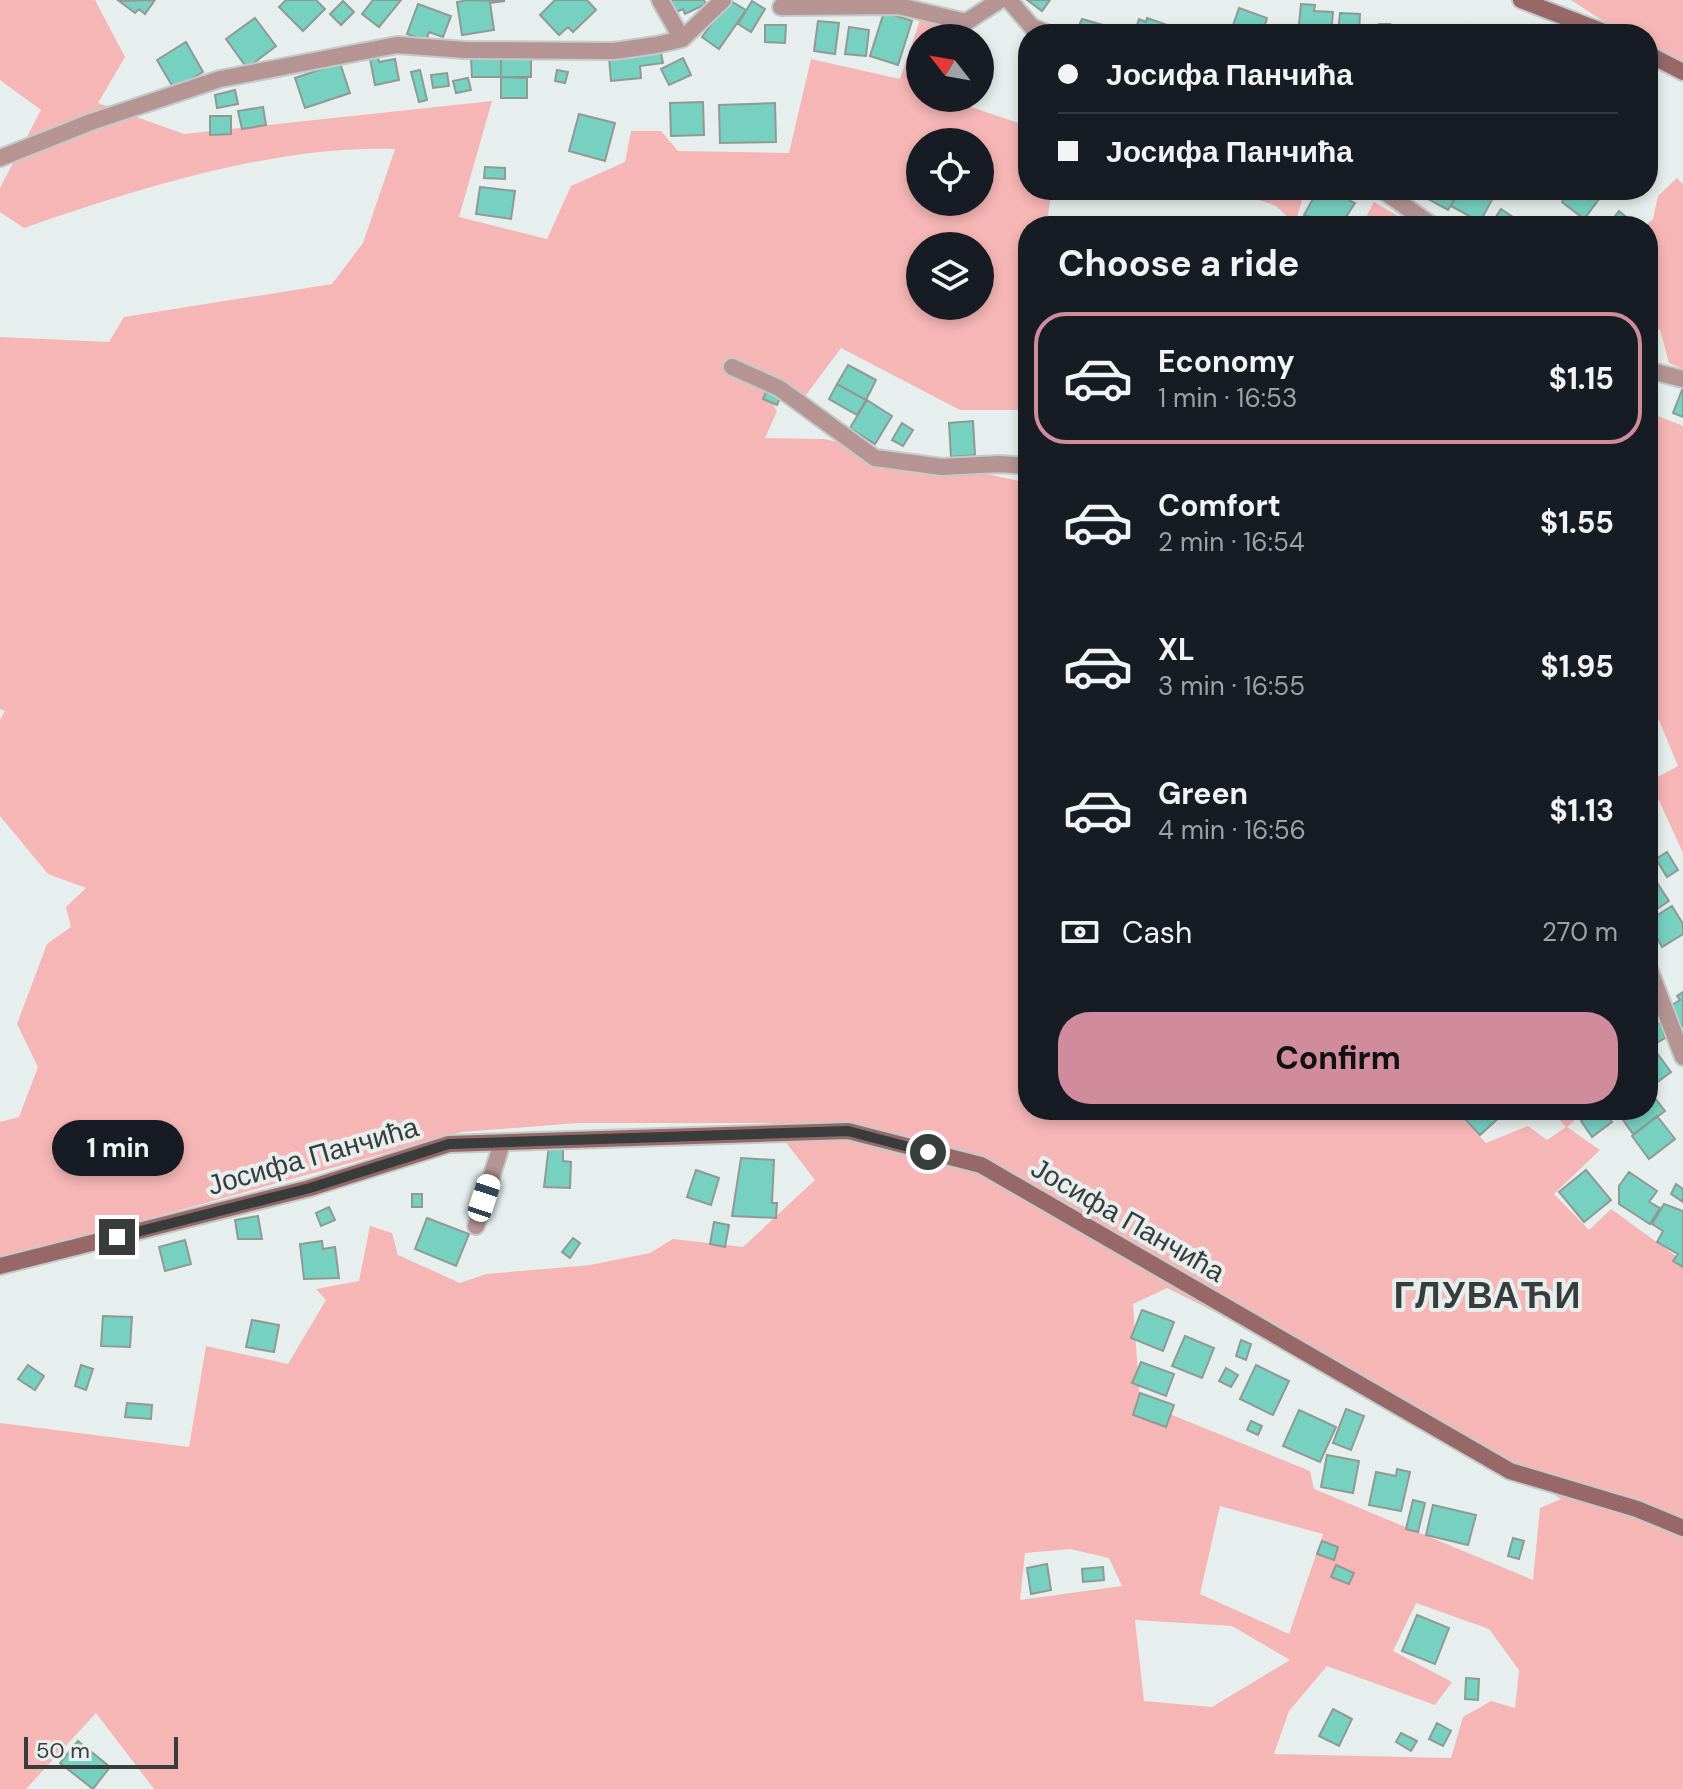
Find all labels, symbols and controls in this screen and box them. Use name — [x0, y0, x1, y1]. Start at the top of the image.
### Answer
north arrow — [906, 24, 994, 112]
map controls — [906, 24, 994, 320]
text: Јосифа Панчића — [1106, 55, 1353, 94]
button: locate — [906, 128, 994, 216]
text: Јосифа Панчића — [1106, 132, 1353, 171]
button: layers — [906, 232, 994, 320]
text: Choose a ride — [1058, 240, 1299, 287]
icon: car — [1062, 342, 1134, 414]
text: Economy — [1158, 342, 1295, 381]
text: $1.15 — [1549, 359, 1614, 398]
text: 1 min · 16:53 — [1158, 381, 1297, 415]
icon: car — [1062, 486, 1134, 558]
text: Comfort — [1158, 486, 1281, 525]
text: $1.55 — [1540, 503, 1614, 542]
text: 2 min · 16:54 — [1158, 525, 1305, 559]
icon: car — [1062, 630, 1134, 702]
text: XL — [1158, 630, 1195, 669]
text: $1.95 — [1541, 647, 1614, 686]
text: 3 min · 16:55 — [1158, 669, 1305, 703]
icon: car — [1062, 774, 1134, 846]
text: Green — [1158, 774, 1248, 813]
text: $1.13 — [1549, 791, 1614, 830]
text: 4 min · 16:56 — [1158, 813, 1306, 847]
icon: cash — [1058, 910, 1102, 954]
text: Cash — [1122, 913, 1192, 952]
text: 270 m — [1542, 915, 1618, 949]
button: Confirm — [1058, 1012, 1618, 1104]
street label: Јосифа Панчића — [203, 1108, 423, 1204]
callout: 1 min — [51, 1121, 183, 1177]
text: 1 min — [86, 1131, 150, 1165]
route start — [910, 1134, 946, 1170]
street label: Јосифа Панчића — [1024, 1150, 1232, 1291]
car — [465, 1171, 503, 1225]
route end — [99, 1219, 135, 1255]
district label: ГЛУВАЋИ — [1394, 1272, 1582, 1319]
scale bar — [24, 1733, 178, 1769]
text: 50 m — [36, 1736, 90, 1765]

